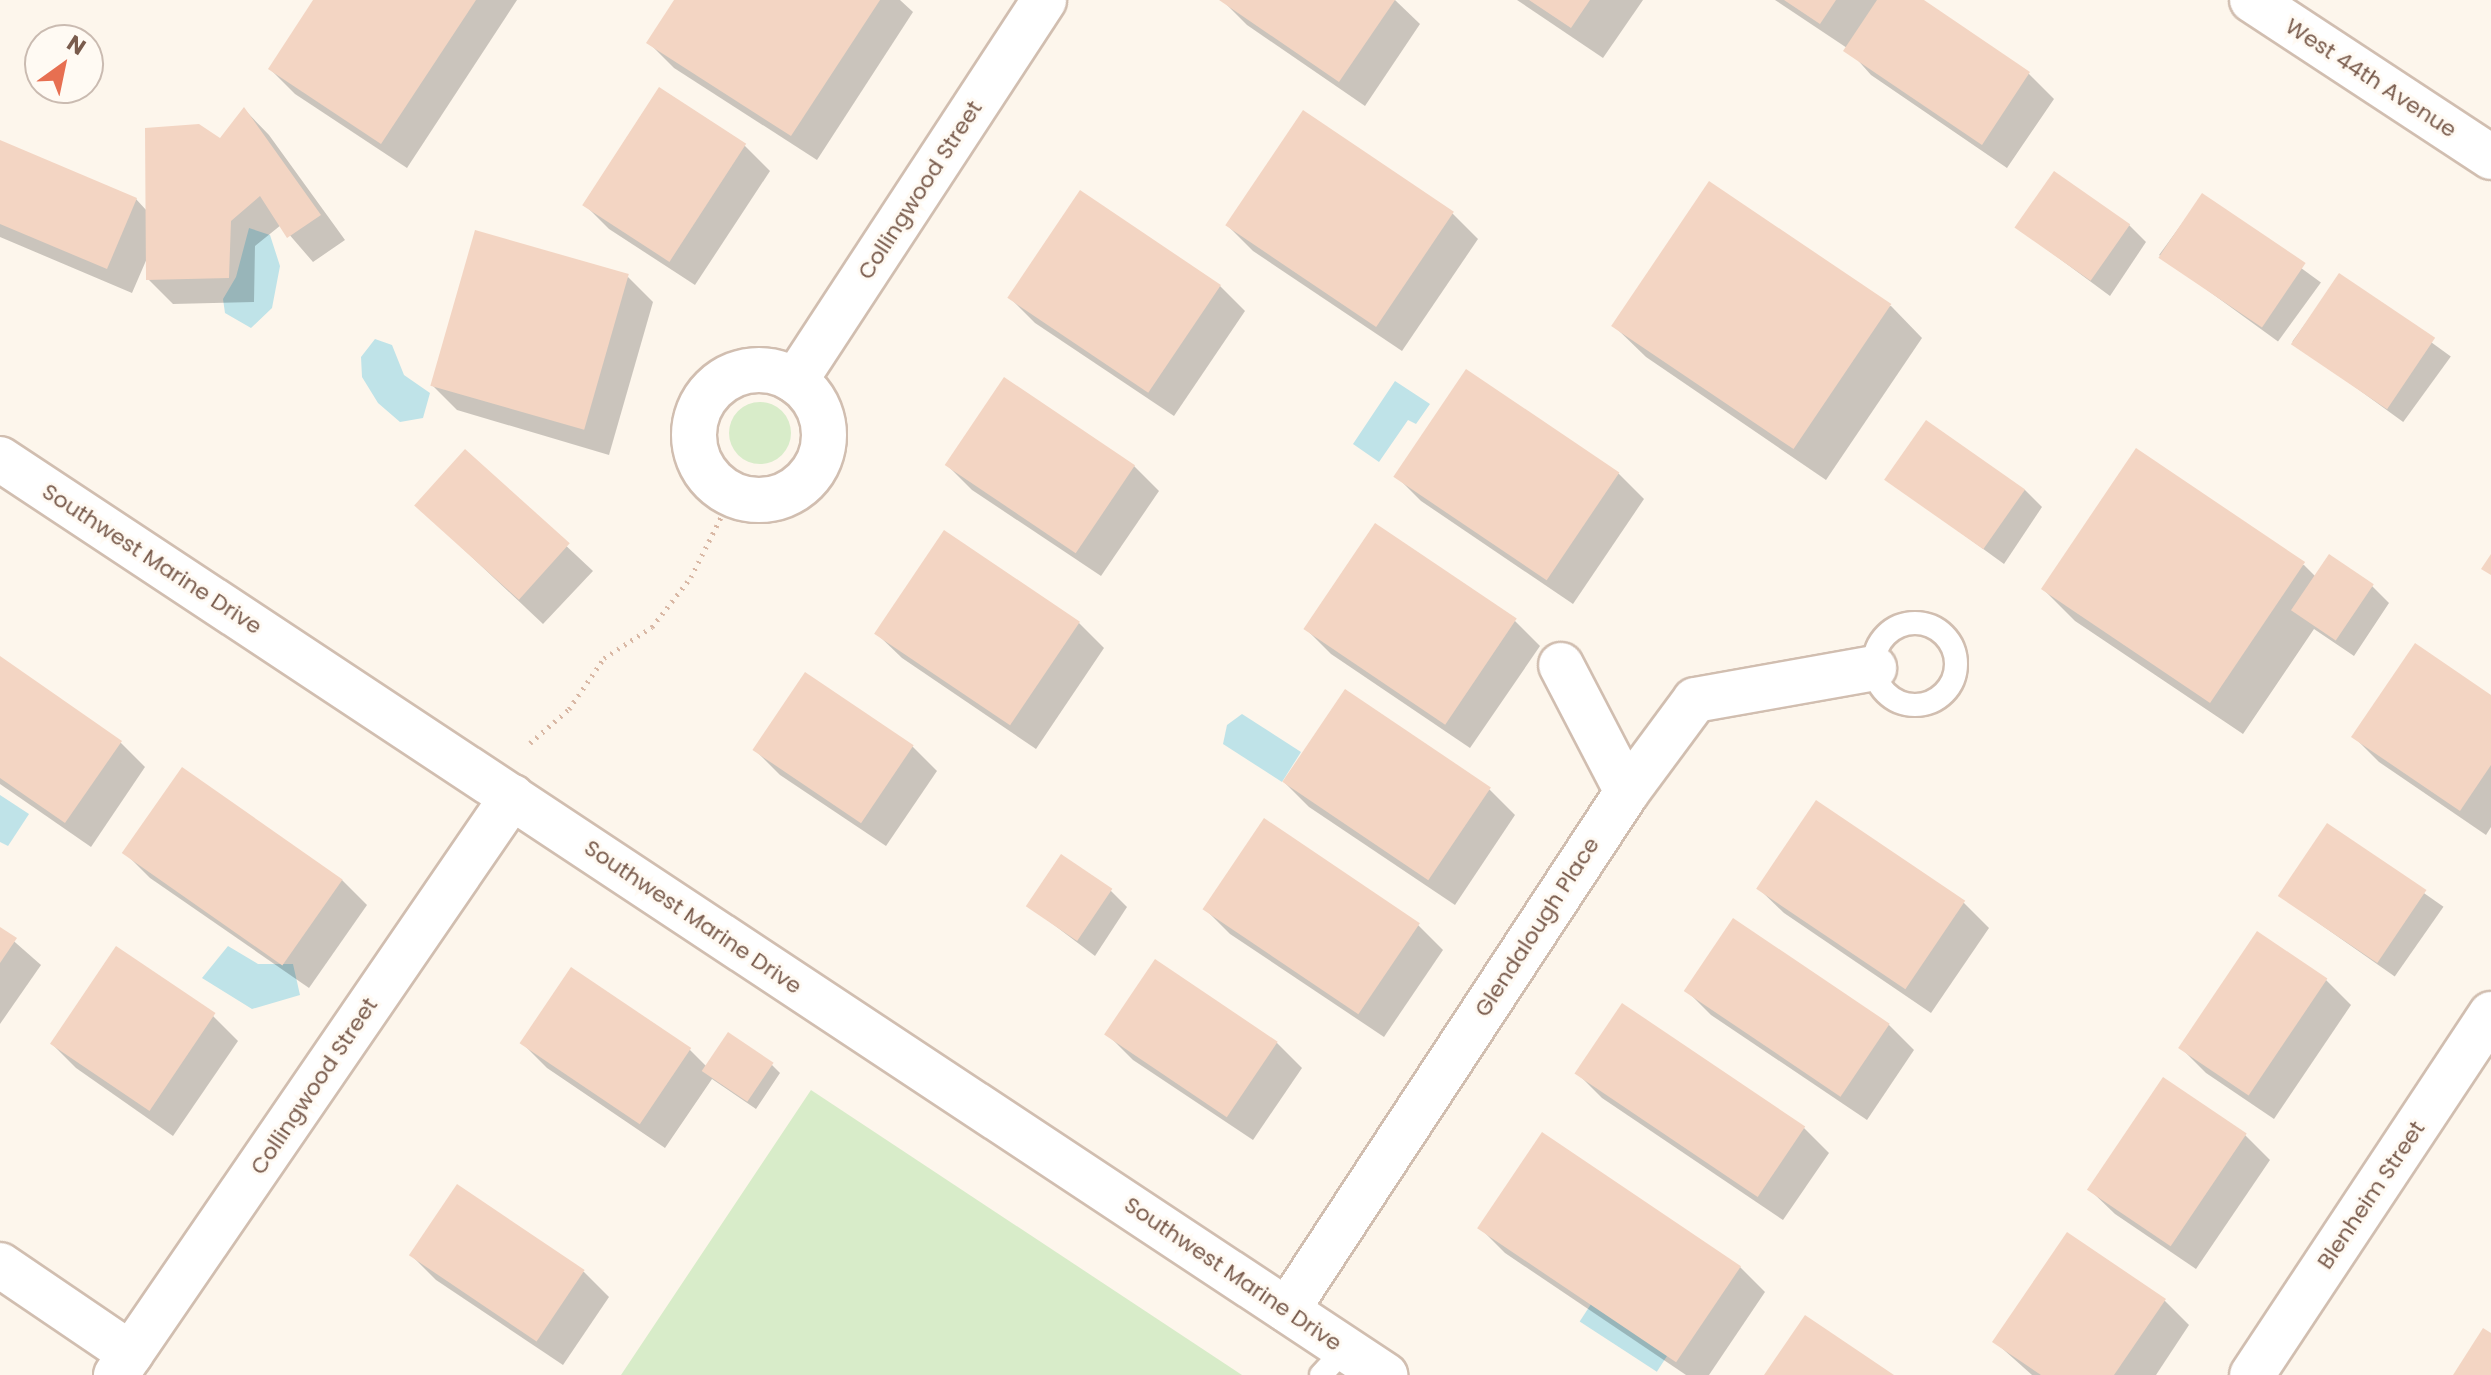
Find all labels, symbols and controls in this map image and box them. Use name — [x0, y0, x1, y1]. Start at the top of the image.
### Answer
street label: West 44th Avenue — [2280, 13, 2462, 143]
north arrow — [24, 24, 104, 104]
text: N — [61, 28, 92, 63]
street label: Collingwood Street — [852, 96, 988, 284]
street label: Southwest Marine Drive — [37, 478, 267, 640]
street label: Glendalough Place — [1469, 832, 1605, 1022]
street label: Southwest Marine Drive — [579, 834, 807, 1000]
street label: Collingwood Street — [245, 993, 383, 1179]
street label: Blenheim Street — [2312, 1116, 2430, 1274]
street label: Southwest Marine Drive — [1119, 1191, 1347, 1357]

